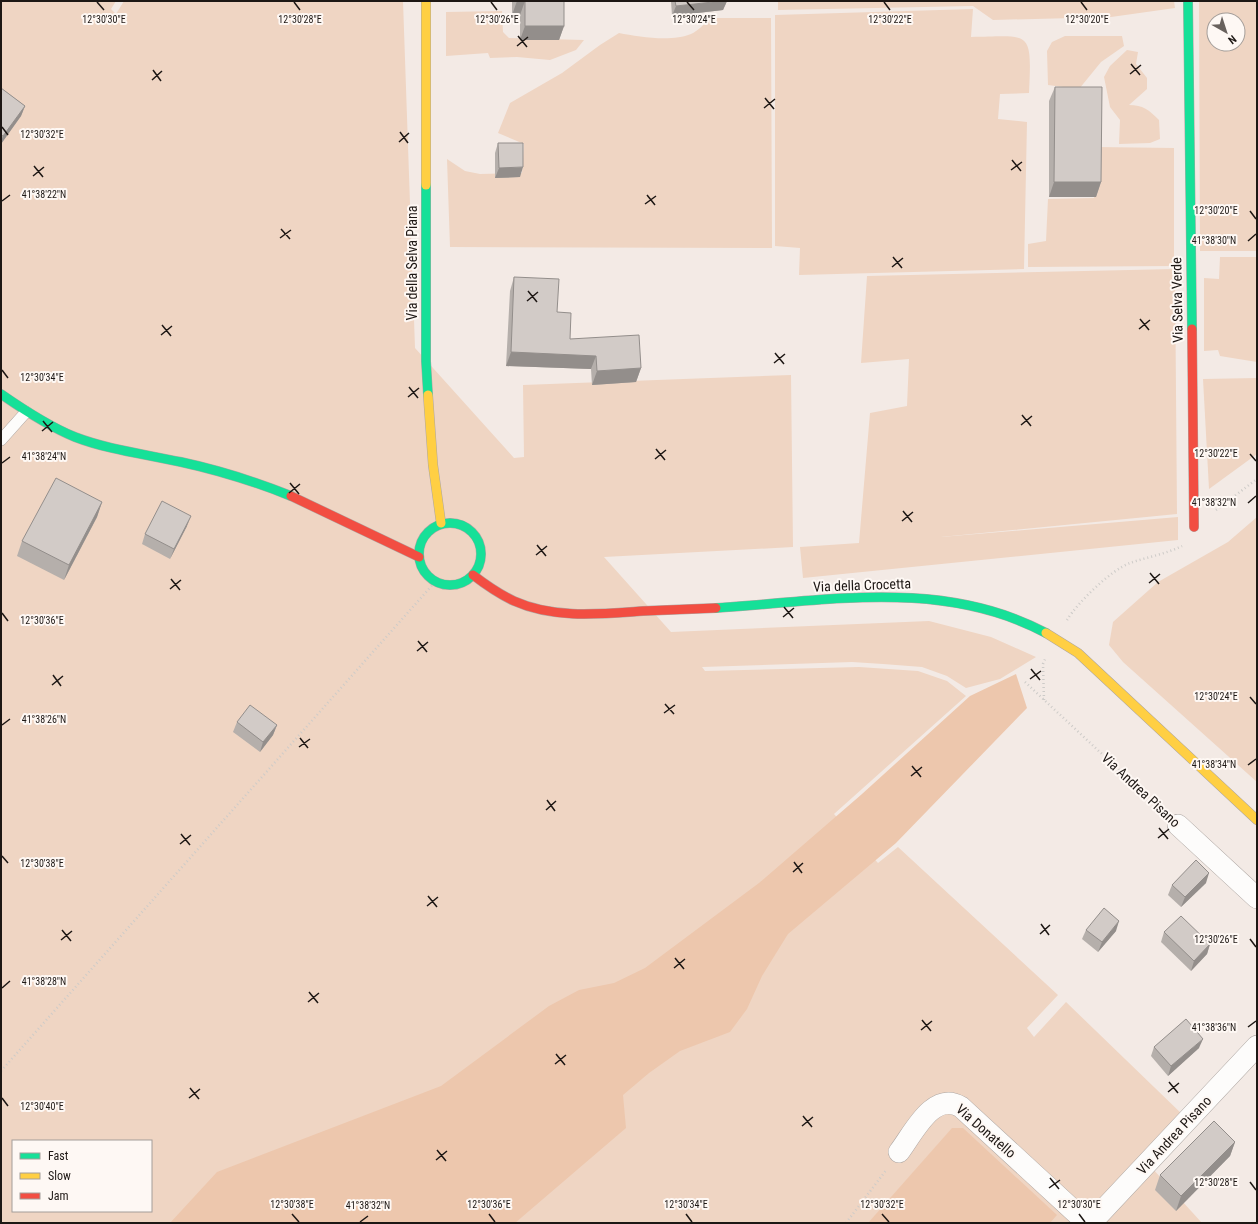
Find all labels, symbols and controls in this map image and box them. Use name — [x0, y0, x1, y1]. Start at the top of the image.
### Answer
north arrow — [1206, 12, 1246, 52]
text: 12°30'30"E — [82, 14, 126, 25]
text: 12°30'28"E — [278, 14, 322, 25]
text: 12°30'26"E — [475, 14, 519, 25]
text: 12°30'24"E — [672, 14, 716, 25]
text: 12°30'22"E — [868, 14, 912, 25]
text: 12°30'20"E — [1065, 14, 1109, 25]
text: N — [1225, 32, 1239, 47]
text: 12°30'32"E — [20, 129, 64, 140]
text: 41°38'22"N — [22, 189, 66, 200]
text: 12°30'20"E — [1194, 205, 1238, 216]
street label: Via della Selva Piana — [404, 206, 420, 320]
text: 41°38'30"N — [1192, 235, 1236, 246]
street label: Via Selva Verde — [1168, 257, 1186, 343]
text: 12°30'34"E — [20, 372, 64, 383]
text: 12°30'22"E — [1194, 448, 1238, 459]
text: 41°38'24"N — [22, 451, 66, 462]
text: 41°38'32"N — [1192, 497, 1236, 508]
street label: Via della Crocetta — [813, 575, 911, 595]
text: 12°30'36"E — [20, 615, 64, 626]
text: 12°30'24"E — [1194, 691, 1238, 702]
text: 41°38'26"N — [22, 714, 66, 725]
street label: Via Andrea Pisano — [1099, 750, 1183, 830]
text: 41°38'34"N — [1192, 759, 1236, 770]
text: 12°30'38"E — [20, 858, 64, 869]
text: 12°30'26"E — [1194, 934, 1238, 945]
text: 41°38'28"N — [22, 976, 66, 987]
text: 41°38'36"N — [1192, 1022, 1236, 1033]
street label: Via Andrea Pisano — [1134, 1093, 1214, 1177]
text: 12°30'40"E — [20, 1101, 64, 1112]
street label: Via Donatello — [953, 1101, 1019, 1161]
legend — [12, 1140, 152, 1212]
text: Fast — [48, 1149, 69, 1163]
text: Slow — [48, 1169, 71, 1183]
text: 12°30'28"E — [1194, 1177, 1238, 1188]
text: Jam — [48, 1189, 69, 1203]
text: 12°30'38"E — [270, 1199, 314, 1210]
text: 12°30'36"E — [467, 1199, 511, 1210]
text: 12°30'34"E — [664, 1199, 708, 1210]
text: 12°30'32"E — [860, 1199, 904, 1210]
text: 12°30'30"E — [1057, 1199, 1101, 1210]
text: 41°38'32"N — [346, 1200, 390, 1211]

